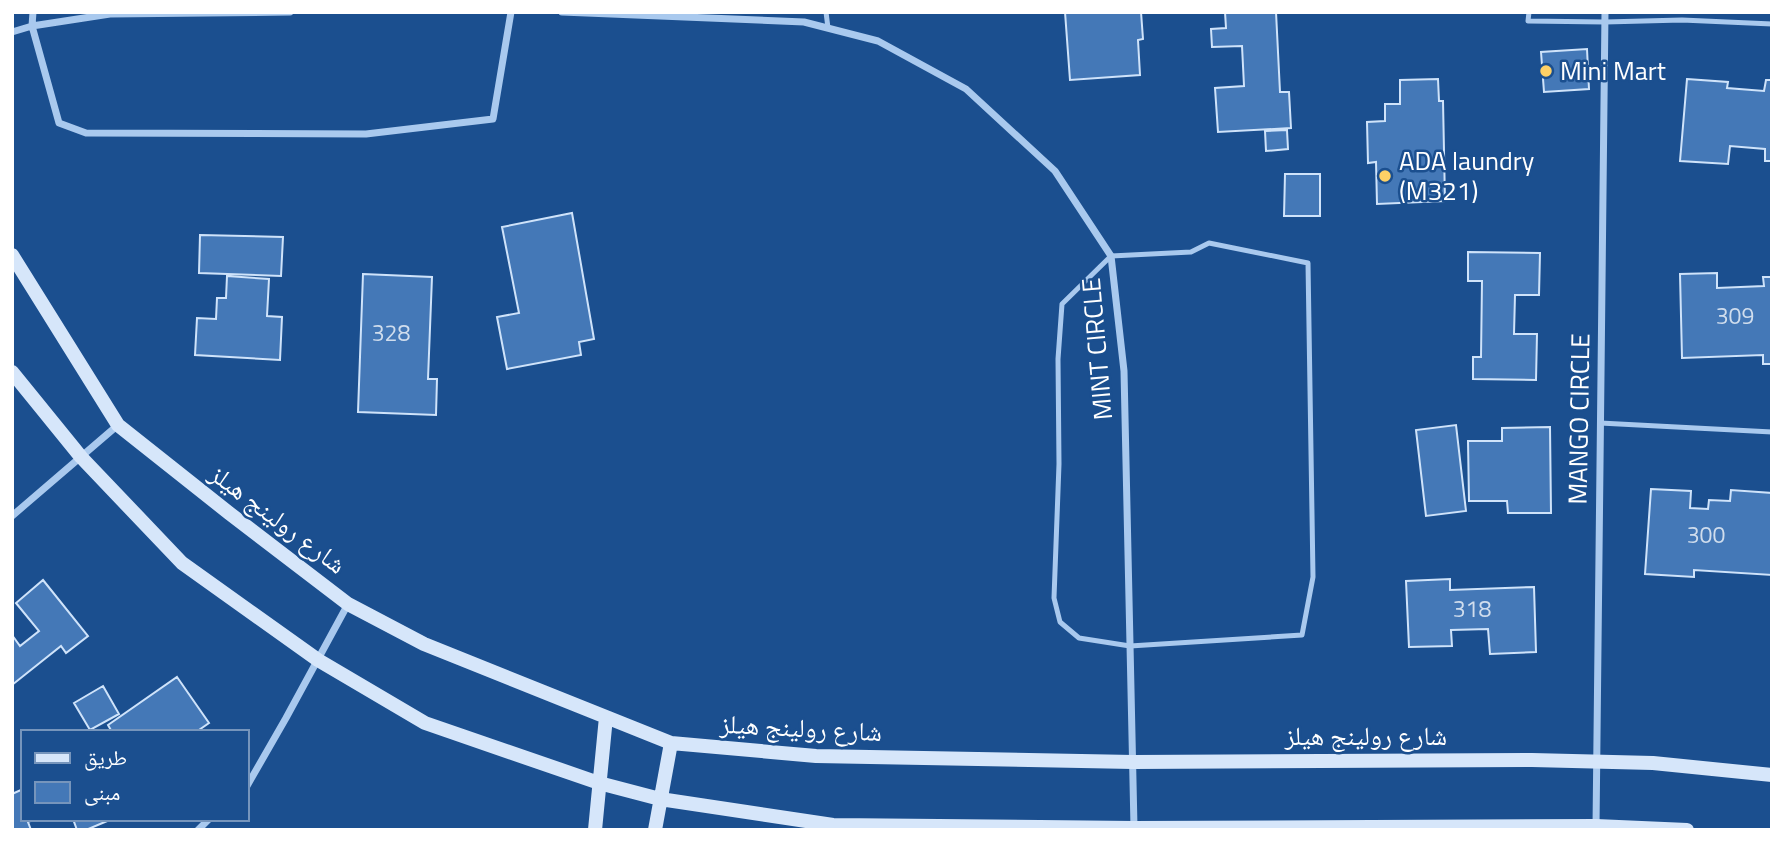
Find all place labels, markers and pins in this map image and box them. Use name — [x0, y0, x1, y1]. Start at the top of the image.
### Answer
place label: Mini Mart — [1560, 51, 1666, 90]
marker: Mini Mart — [1538, 63, 1554, 79]
place label: ADA laundry (M321) — [1399, 141, 1534, 210]
marker: ADA laundry (M321) — [1377, 168, 1393, 184]

